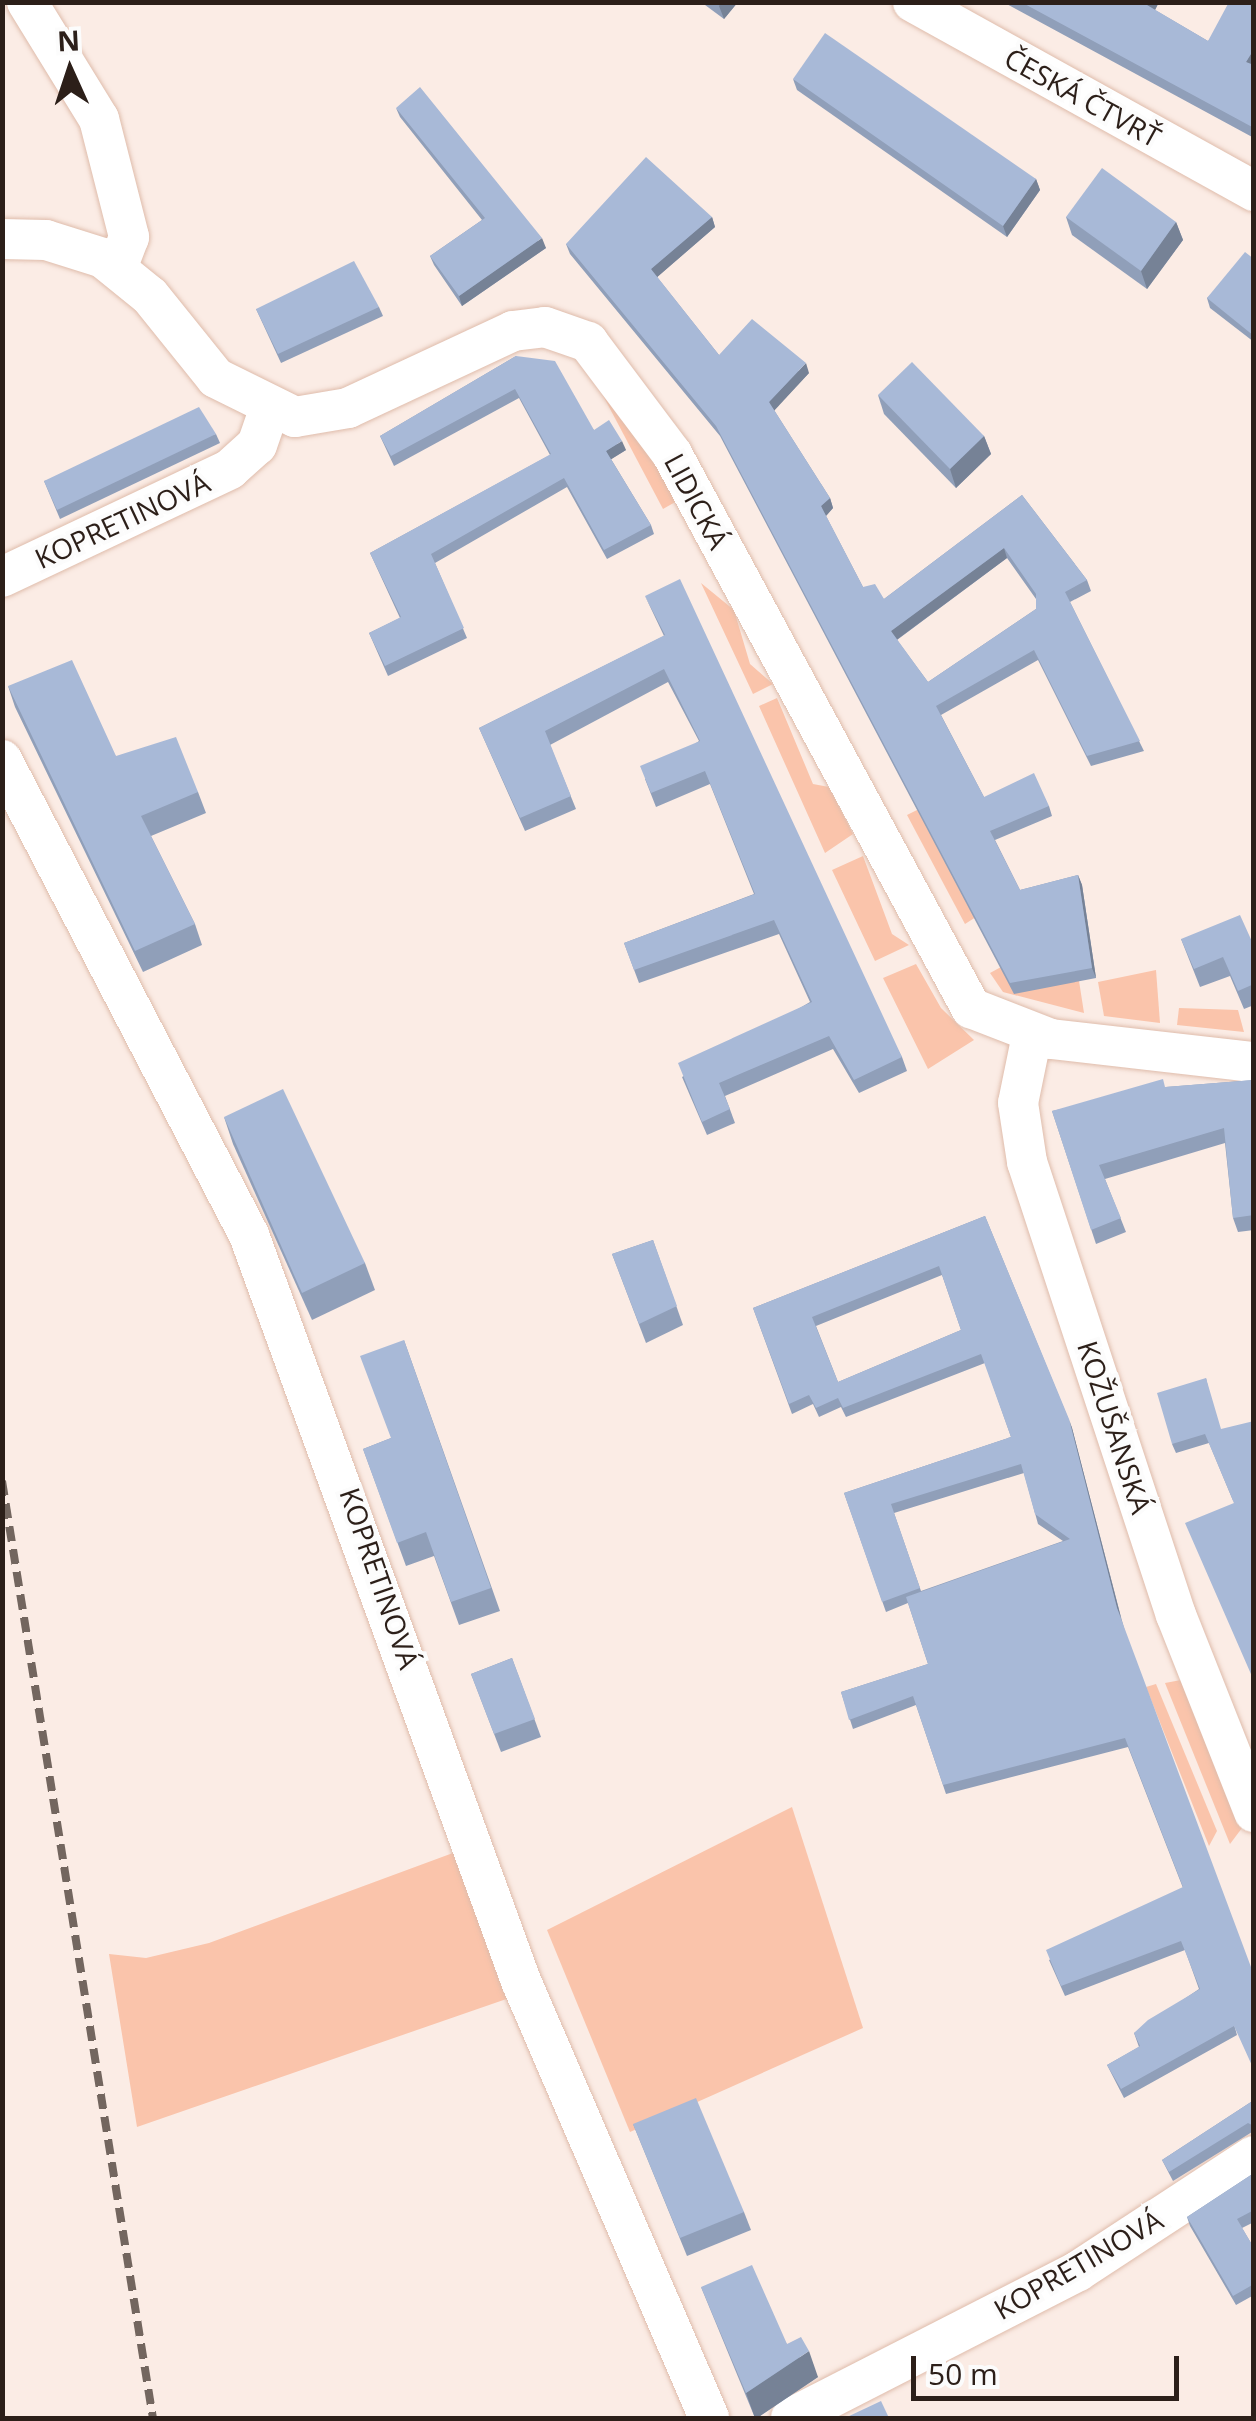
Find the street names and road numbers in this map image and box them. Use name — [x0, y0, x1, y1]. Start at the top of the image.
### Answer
street label: ČESKÁ ČTVRŤ — [999, 40, 1167, 154]
street label: LIDICKÁ — [658, 448, 736, 554]
street label: KOPRETINOVÁ — [29, 465, 215, 575]
street label: KOŽUŠANSKÁ — [1071, 1336, 1159, 1518]
street label: KOPRETINOVÁ — [333, 1483, 427, 1673]
street label: KOPRETINOVÁ — [988, 2202, 1168, 2326]

